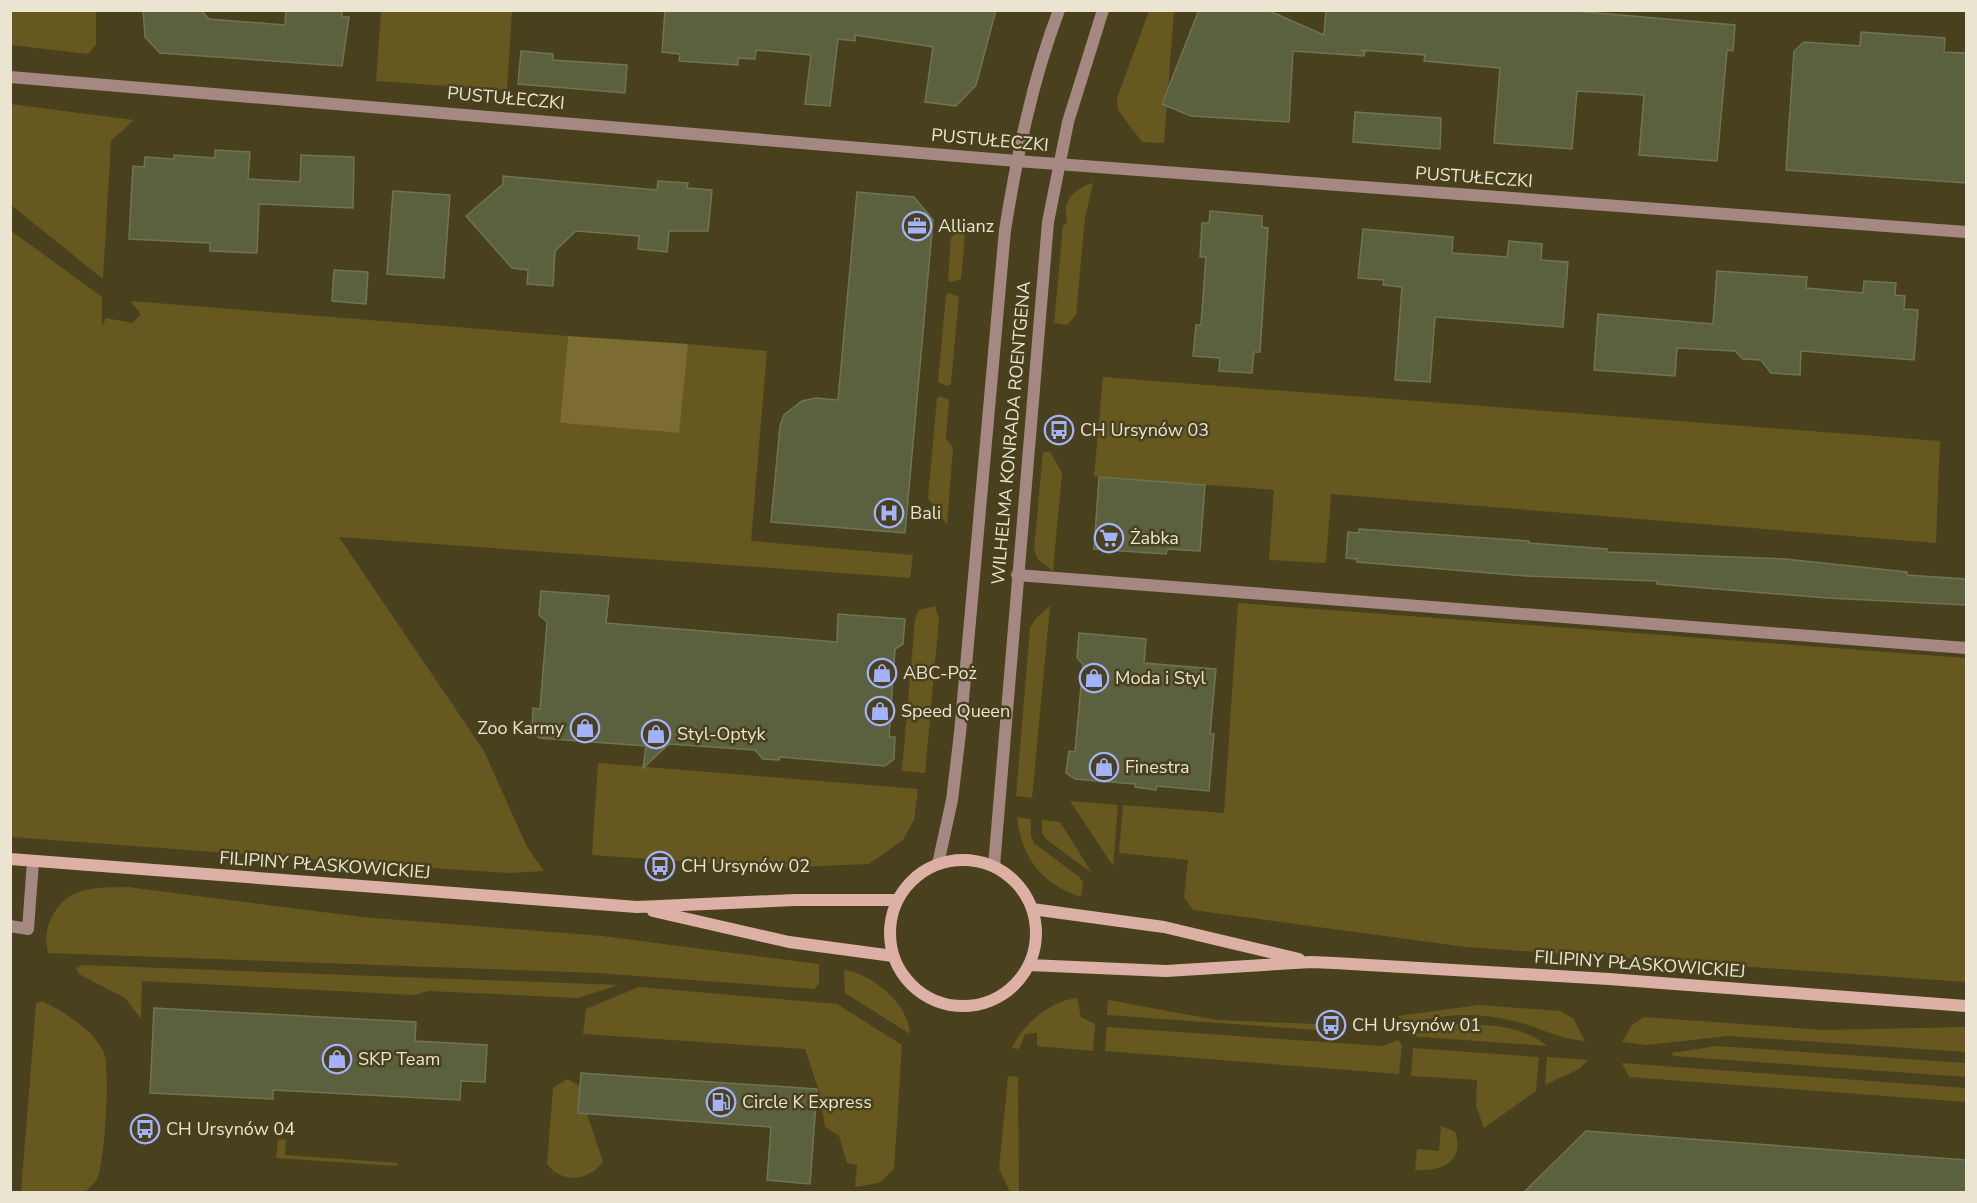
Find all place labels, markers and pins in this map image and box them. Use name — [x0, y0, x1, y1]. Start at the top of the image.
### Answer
office icon: Allianz — [901, 210, 933, 242]
place label: Allianz — [938, 214, 994, 238]
bus stop icon: CH Ursynów 03 — [1043, 414, 1075, 446]
place label: CH Ursynów 03 — [1080, 418, 1209, 442]
hospital icon: Bali — [873, 497, 905, 529]
place label: Bali — [910, 501, 941, 525]
supermarket icon: Żabka — [1093, 522, 1125, 554]
place label: Żabka — [1130, 526, 1179, 550]
shop icon: ABC-Poż — [866, 657, 898, 689]
place label: ABC-Poż — [903, 661, 977, 685]
shop icon: Moda i Styl — [1078, 662, 1110, 694]
place label: Moda i Styl — [1115, 666, 1207, 690]
shop icon: Speed Queen — [864, 695, 896, 727]
place label: Speed Queen — [901, 699, 1010, 723]
shop icon: Zoo Karmy — [569, 712, 601, 744]
place label: Zoo Karmy — [477, 716, 565, 740]
shop icon: Styl-Optyk — [640, 718, 672, 750]
place label: Styl-Optyk — [677, 722, 766, 746]
shop icon: Finestra — [1088, 751, 1120, 783]
place label: Finestra — [1125, 755, 1190, 779]
bus stop icon: CH Ursynów 02 — [644, 850, 676, 882]
place label: CH Ursynów 02 — [681, 854, 810, 878]
bus stop icon: CH Ursynów 01 — [1315, 1009, 1347, 1041]
place label: CH Ursynów 01 — [1352, 1013, 1481, 1037]
shop icon: SKP Team — [321, 1043, 353, 1075]
place label: SKP Team — [358, 1047, 440, 1071]
fuel station icon: Circle K Express — [705, 1086, 737, 1118]
place label: Circle K Express — [742, 1090, 872, 1114]
bus stop icon: CH Ursynów 04 — [129, 1113, 161, 1145]
place label: CH Ursynów 04 — [166, 1117, 295, 1141]

